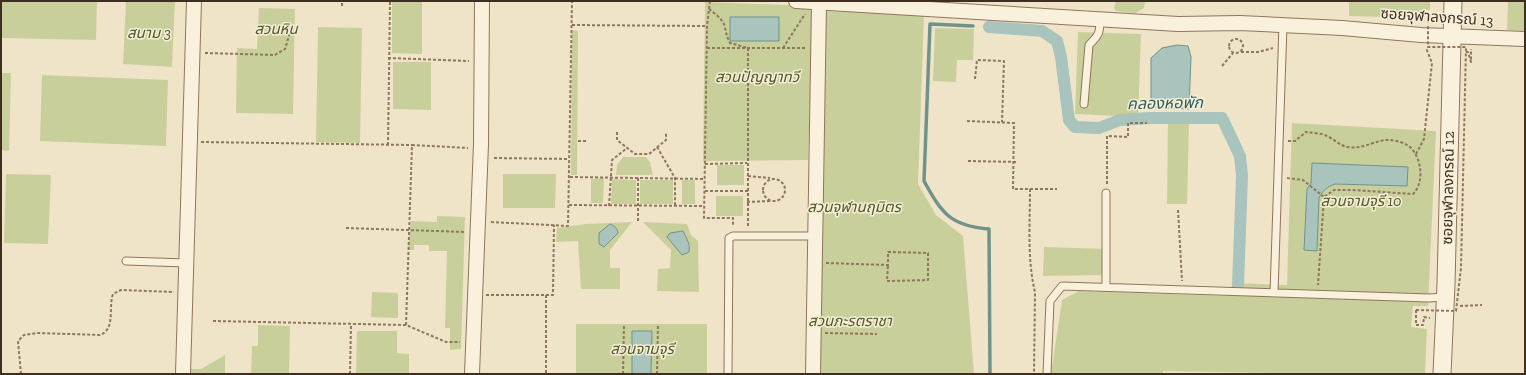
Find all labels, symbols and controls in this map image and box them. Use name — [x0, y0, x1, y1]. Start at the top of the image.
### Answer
street label: ซอยจุฬาลงกรณ์ 13 — [1380, 4, 1494, 30]
park label: สวนหิน — [254, 20, 298, 38]
park label: สนาม 3 — [127, 24, 171, 42]
park label: สวนปัญญาทวี — [715, 68, 801, 86]
water label: คลองหอพัก — [1127, 93, 1205, 113]
street label: ซอยจุฬาลงกรณ์ 12 — [1438, 131, 1458, 245]
park label: สวนจามจุรี 10 — [1320, 192, 1402, 210]
park label: สวนจุฬานฤมิตร — [807, 198, 902, 216]
park label: สวนภะรตราชา — [808, 312, 893, 330]
park label: สวนจามจุรี — [610, 340, 677, 358]

